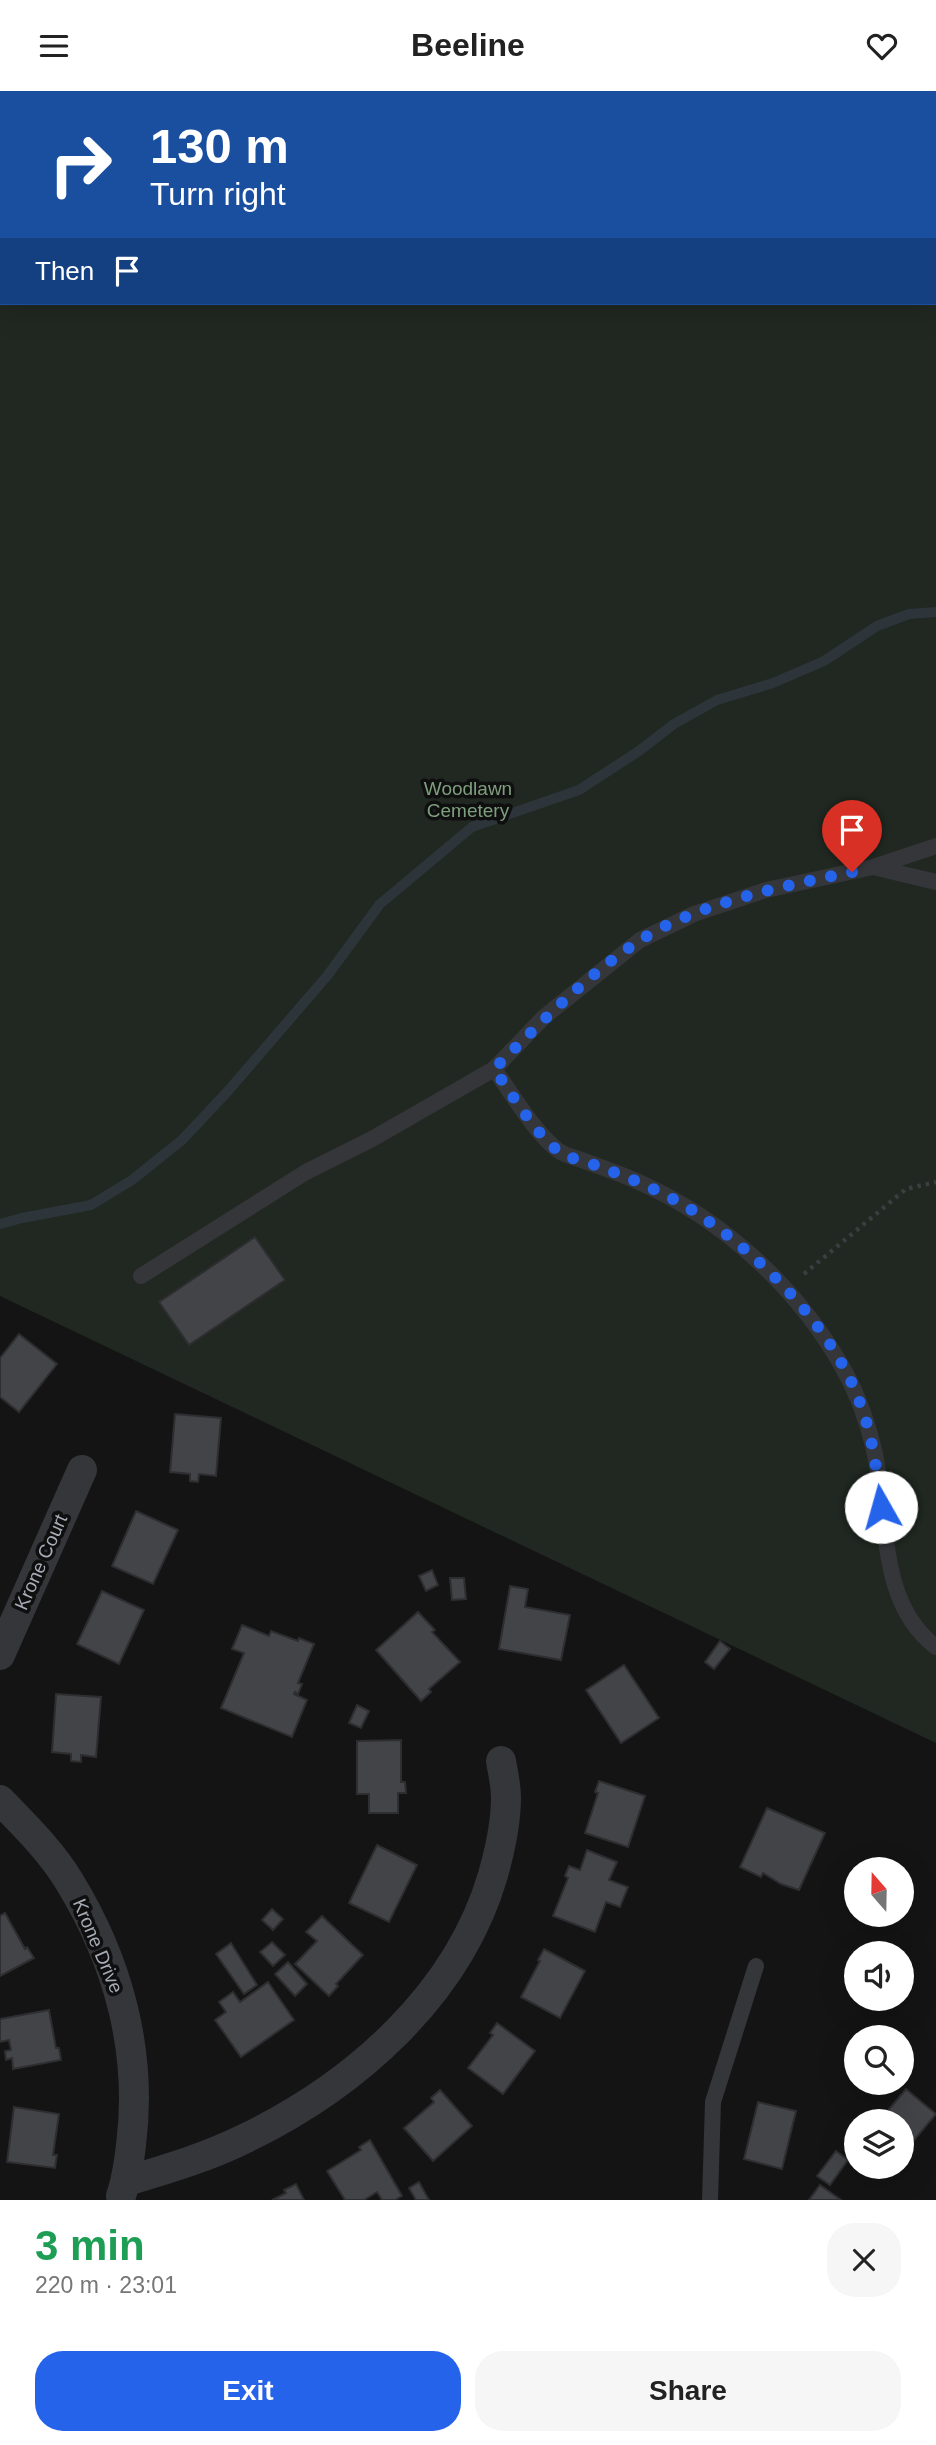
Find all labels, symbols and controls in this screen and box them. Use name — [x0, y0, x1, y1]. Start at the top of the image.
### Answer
icon: menu — [35, 27, 73, 65]
text: Beeline — [411, 27, 525, 63]
icon: heart — [863, 27, 901, 65]
icon: right — [35, 119, 126, 210]
text: 130 m — [150, 119, 289, 173]
text: Turn right — [150, 176, 286, 212]
icon: arrive — [108, 252, 146, 290]
text: Then — [35, 256, 94, 286]
park label: Woodlawn Cemetery — [424, 778, 512, 821]
pin — [822, 800, 882, 872]
icon: arrive — [833, 811, 871, 849]
position arrow — [844, 1470, 918, 1544]
street label: Krone Court — [11, 1510, 72, 1613]
north arrow — [844, 1857, 914, 1927]
map controls — [844, 1857, 914, 2179]
street label: Krone Drive — [69, 1896, 127, 1996]
button: sound — [844, 1941, 914, 2011]
button: search — [844, 2025, 914, 2095]
button: layers — [844, 2109, 914, 2179]
text: 3 min — [35, 2222, 145, 2269]
button: close — [827, 2223, 901, 2297]
text: 220 m · 23:01 — [35, 2272, 177, 2298]
button: Exit — [35, 2351, 461, 2431]
button: Share — [475, 2351, 901, 2431]

